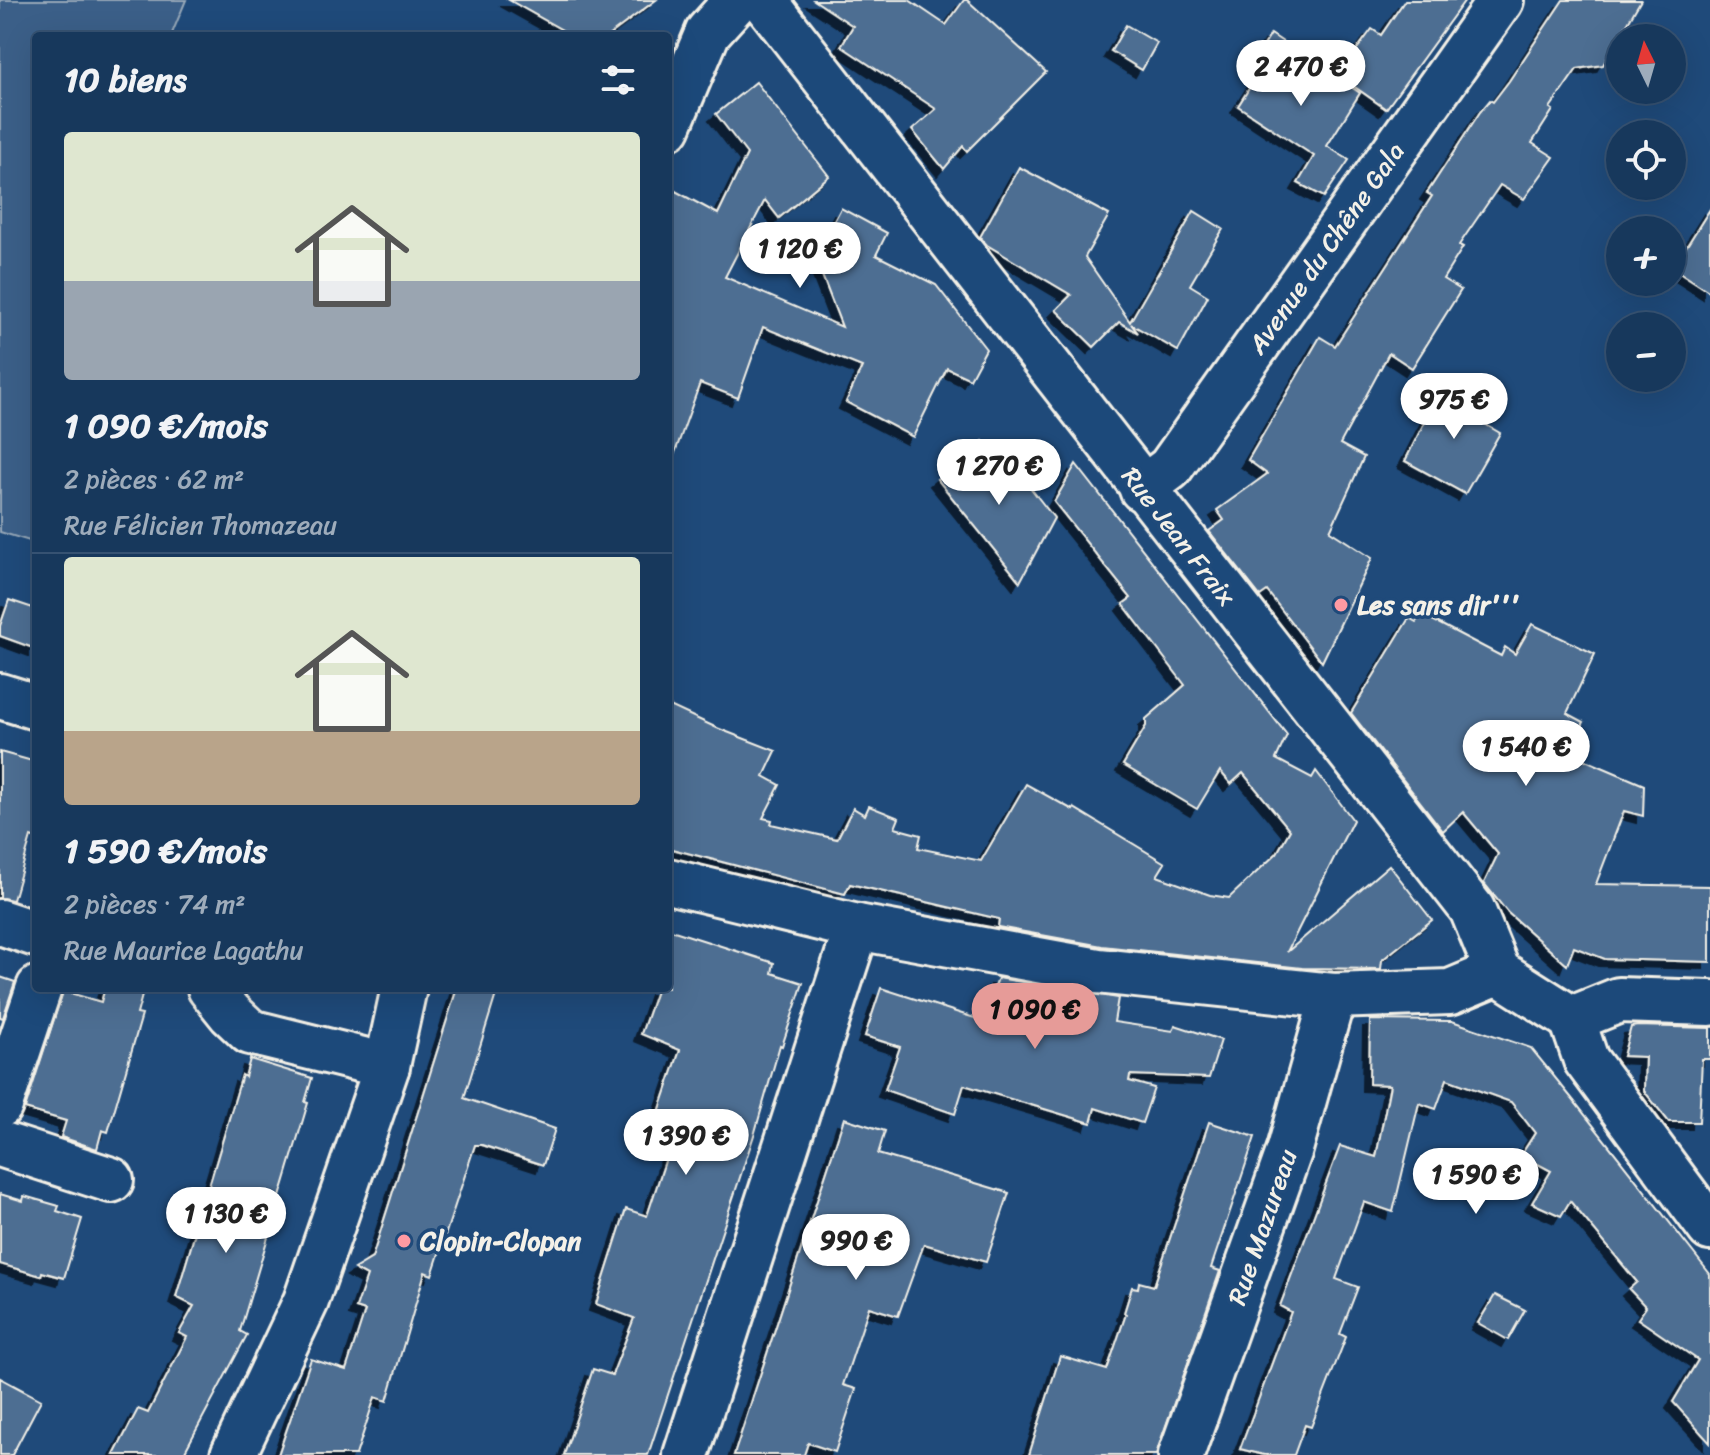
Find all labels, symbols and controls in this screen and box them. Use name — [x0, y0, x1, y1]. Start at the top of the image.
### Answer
north arrow — [1606, 24, 1686, 104]
map controls — [1606, 24, 1686, 392]
pin: 2 470 € — [1227, 40, 1375, 108]
text: 2 470 € — [1254, 43, 1348, 89]
text: 10 biens — [64, 50, 187, 110]
icon: filters — [596, 58, 640, 102]
button: locate — [1606, 120, 1686, 200]
street label: Avenue du Chêne Gala — [1235, 132, 1417, 365]
icon: home — [280, 184, 424, 328]
button: + — [1606, 216, 1686, 296]
pin: 1 120 € — [726, 222, 874, 290]
text: 1 120 € — [758, 225, 842, 271]
button: − — [1606, 312, 1686, 392]
pin: 975 € — [1398, 373, 1510, 441]
text: 975 € — [1419, 376, 1489, 422]
text: 1 090 €/mois — [64, 396, 268, 456]
pin: 1 270 € — [925, 439, 1073, 507]
text: 1 270 € — [955, 442, 1043, 488]
text: 2 pièces · 62 m² — [64, 456, 244, 502]
street label: Rue Jean Fraix — [1110, 456, 1249, 616]
text: Rue Félicien Thomazeau — [64, 502, 337, 548]
place label: Les sans dir''' — [1357, 582, 1520, 628]
marker: Les sans dir''' — [1332, 596, 1350, 614]
icon: home — [280, 609, 424, 753]
pin: 1 540 € — [1452, 720, 1600, 788]
text: 1 540 € — [1481, 723, 1571, 769]
text: 1 590 €/mois — [64, 821, 267, 881]
text: 2 pièces · 74 m² — [64, 881, 246, 927]
text: Rue Maurice Lagathu — [64, 927, 303, 973]
pin: 1 090 € — [961, 983, 1109, 1051]
text: 1 090 € — [990, 986, 1080, 1032]
pin: 1 390 € — [612, 1109, 760, 1177]
text: 1 390 € — [642, 1112, 730, 1158]
street label: Rue Mazureau — [1214, 1143, 1310, 1311]
pin: 1 590 € — [1402, 1148, 1550, 1216]
text: 1 590 € — [1431, 1151, 1521, 1197]
pin: 1 130 € — [152, 1187, 300, 1255]
text: 1 130 € — [184, 1190, 268, 1236]
pin: 990 € — [800, 1214, 912, 1282]
text: 990 € — [820, 1217, 892, 1263]
place label: Clopin-Clopan — [419, 1218, 582, 1264]
marker: Clopin-Clopan — [395, 1232, 413, 1250]

